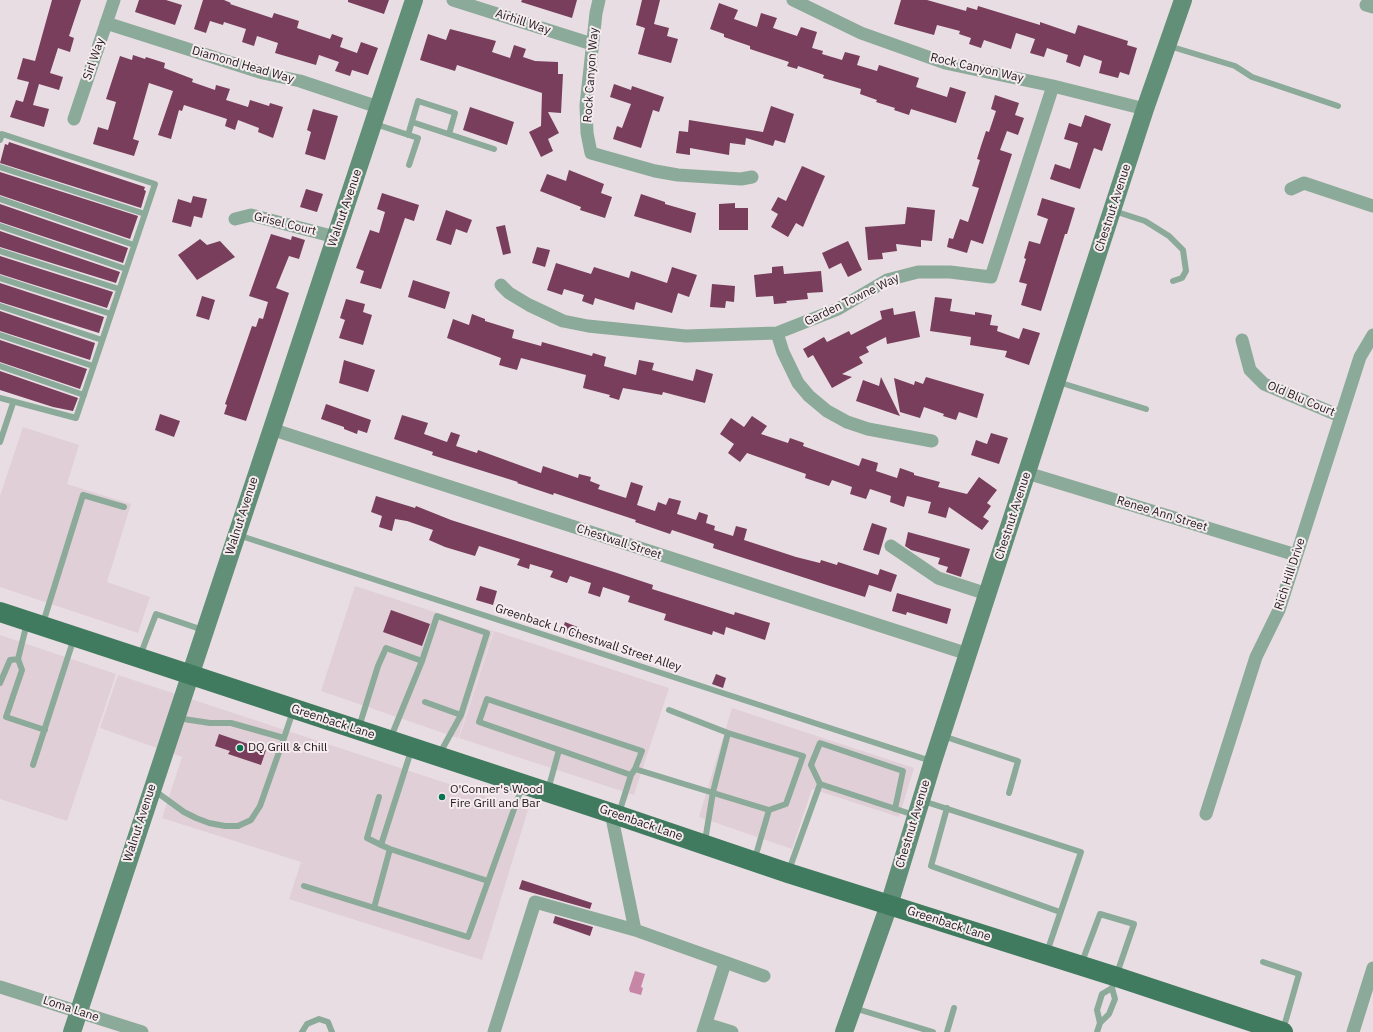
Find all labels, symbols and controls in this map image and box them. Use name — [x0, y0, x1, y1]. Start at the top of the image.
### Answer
street label: Airhill Way — [494, 6, 552, 38]
street label: Rock Canyon Way — [580, 27, 602, 123]
street label: Sirl Way — [80, 36, 108, 82]
street label: Diamond Head Way — [190, 44, 296, 86]
street label: Rock Canyon Way — [929, 50, 1025, 86]
street label: Chestnut Avenue — [1092, 162, 1134, 254]
street label: Walnut Avenue — [325, 167, 365, 249]
street label: Grisel Court — [252, 209, 318, 239]
street label: Garden Towne Way — [802, 271, 902, 329]
street label: Old Blu Court — [1265, 378, 1337, 420]
street label: Chestnut Avenue — [992, 470, 1034, 562]
street label: Walnut Avenue — [223, 475, 261, 557]
street label: Renee Ann Street — [1115, 493, 1209, 535]
street label: Chestwall Street — [575, 521, 663, 563]
street label: Rich Hill Drive — [1272, 536, 1308, 612]
street label: Greenback Ln Chestwall Street Alley — [493, 601, 683, 675]
street label: Greenback Lane — [289, 702, 377, 742]
place label: DQ Grill & Chill — [248, 741, 327, 755]
marker: DQ Grill & Chill — [235, 743, 245, 753]
street label: Chestnut Avenue — [893, 778, 933, 870]
street label: Walnut Avenue — [121, 782, 159, 864]
place label: O'Conner's Wood Fire Grill and Bar — [450, 783, 543, 811]
marker: O'Conner's Wood Fire Grill and Bar — [437, 792, 447, 802]
street label: Greenback Lane — [598, 802, 684, 844]
street label: Greenback Lane — [905, 904, 993, 944]
street label: Loma Lane — [41, 993, 101, 1025]

